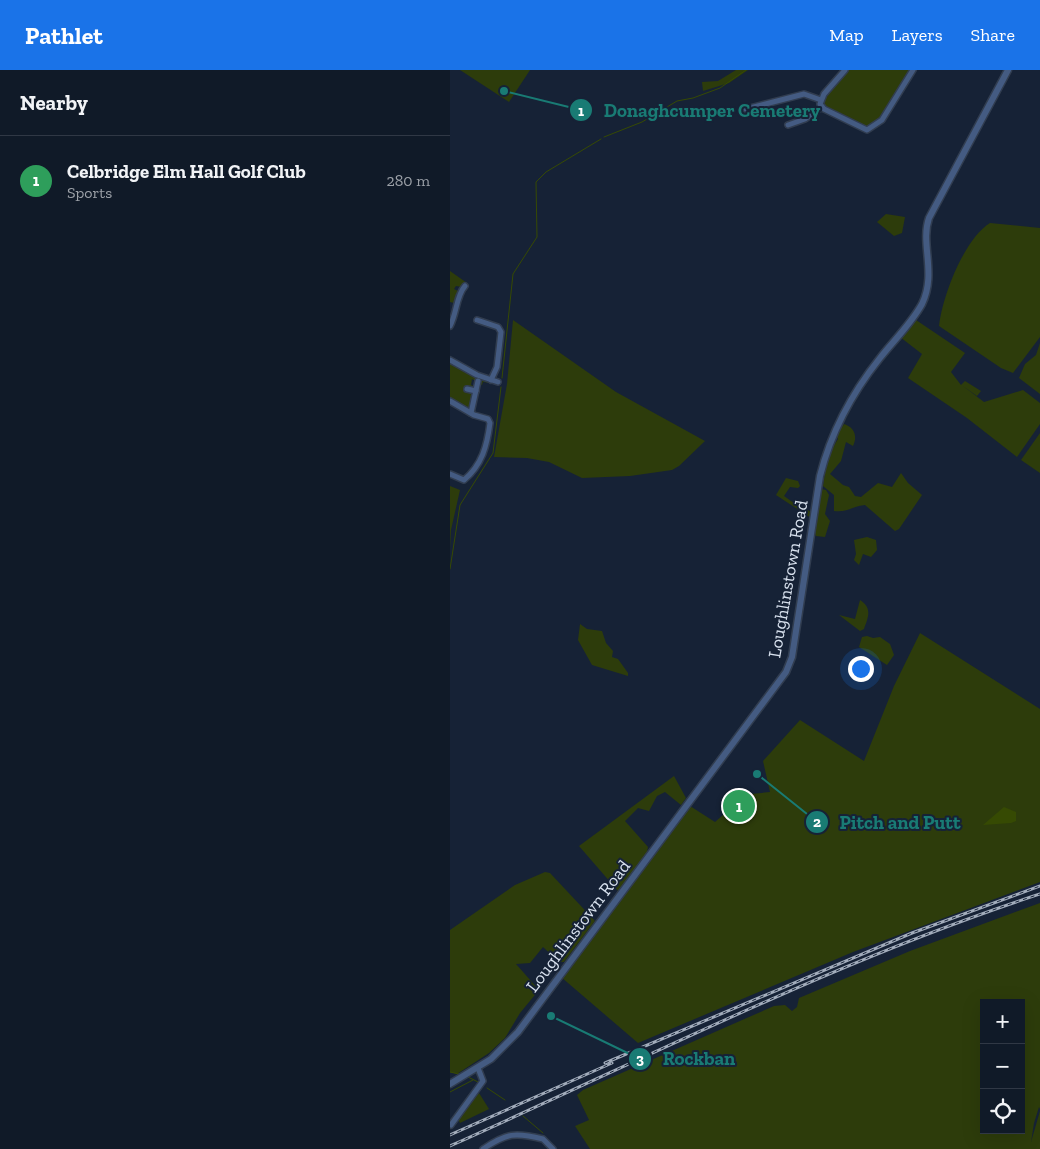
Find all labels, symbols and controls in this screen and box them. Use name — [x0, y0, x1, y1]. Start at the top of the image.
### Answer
text: Pathlet — [25, 21, 103, 50]
text: Map — [829, 24, 864, 46]
text: Layers — [892, 24, 943, 46]
text: Share — [971, 24, 1015, 46]
text: Nearby — [20, 90, 88, 115]
callout: Donaghcumper Cemetery — [568, 93, 830, 127]
text: Donaghcumper Cemetery — [604, 99, 820, 122]
text: 1 — [578, 102, 584, 120]
text: Celbridge Elm Hall Golf Club — [67, 160, 306, 183]
text: 1 — [33, 171, 39, 190]
text: 280 m — [386, 171, 430, 190]
text: Sports — [67, 183, 112, 202]
street label: Loughlinstown Road — [763, 498, 813, 660]
your location — [848, 656, 874, 682]
pin: 1 — [723, 787, 755, 825]
callout: Pitch and Putt — [805, 805, 971, 839]
text: Pitch and Putt — [839, 811, 961, 834]
text: 2 — [813, 813, 821, 831]
street label: Loughlinstown Road — [521, 856, 635, 996]
map controls — [980, 999, 1025, 1134]
button: + — [980, 999, 1025, 1044]
callout: Rockban — [628, 1042, 745, 1076]
button: − — [980, 1044, 1025, 1089]
text: Rockban — [663, 1047, 736, 1070]
text: 3 — [636, 1050, 644, 1068]
button: locate — [980, 1089, 1025, 1134]

